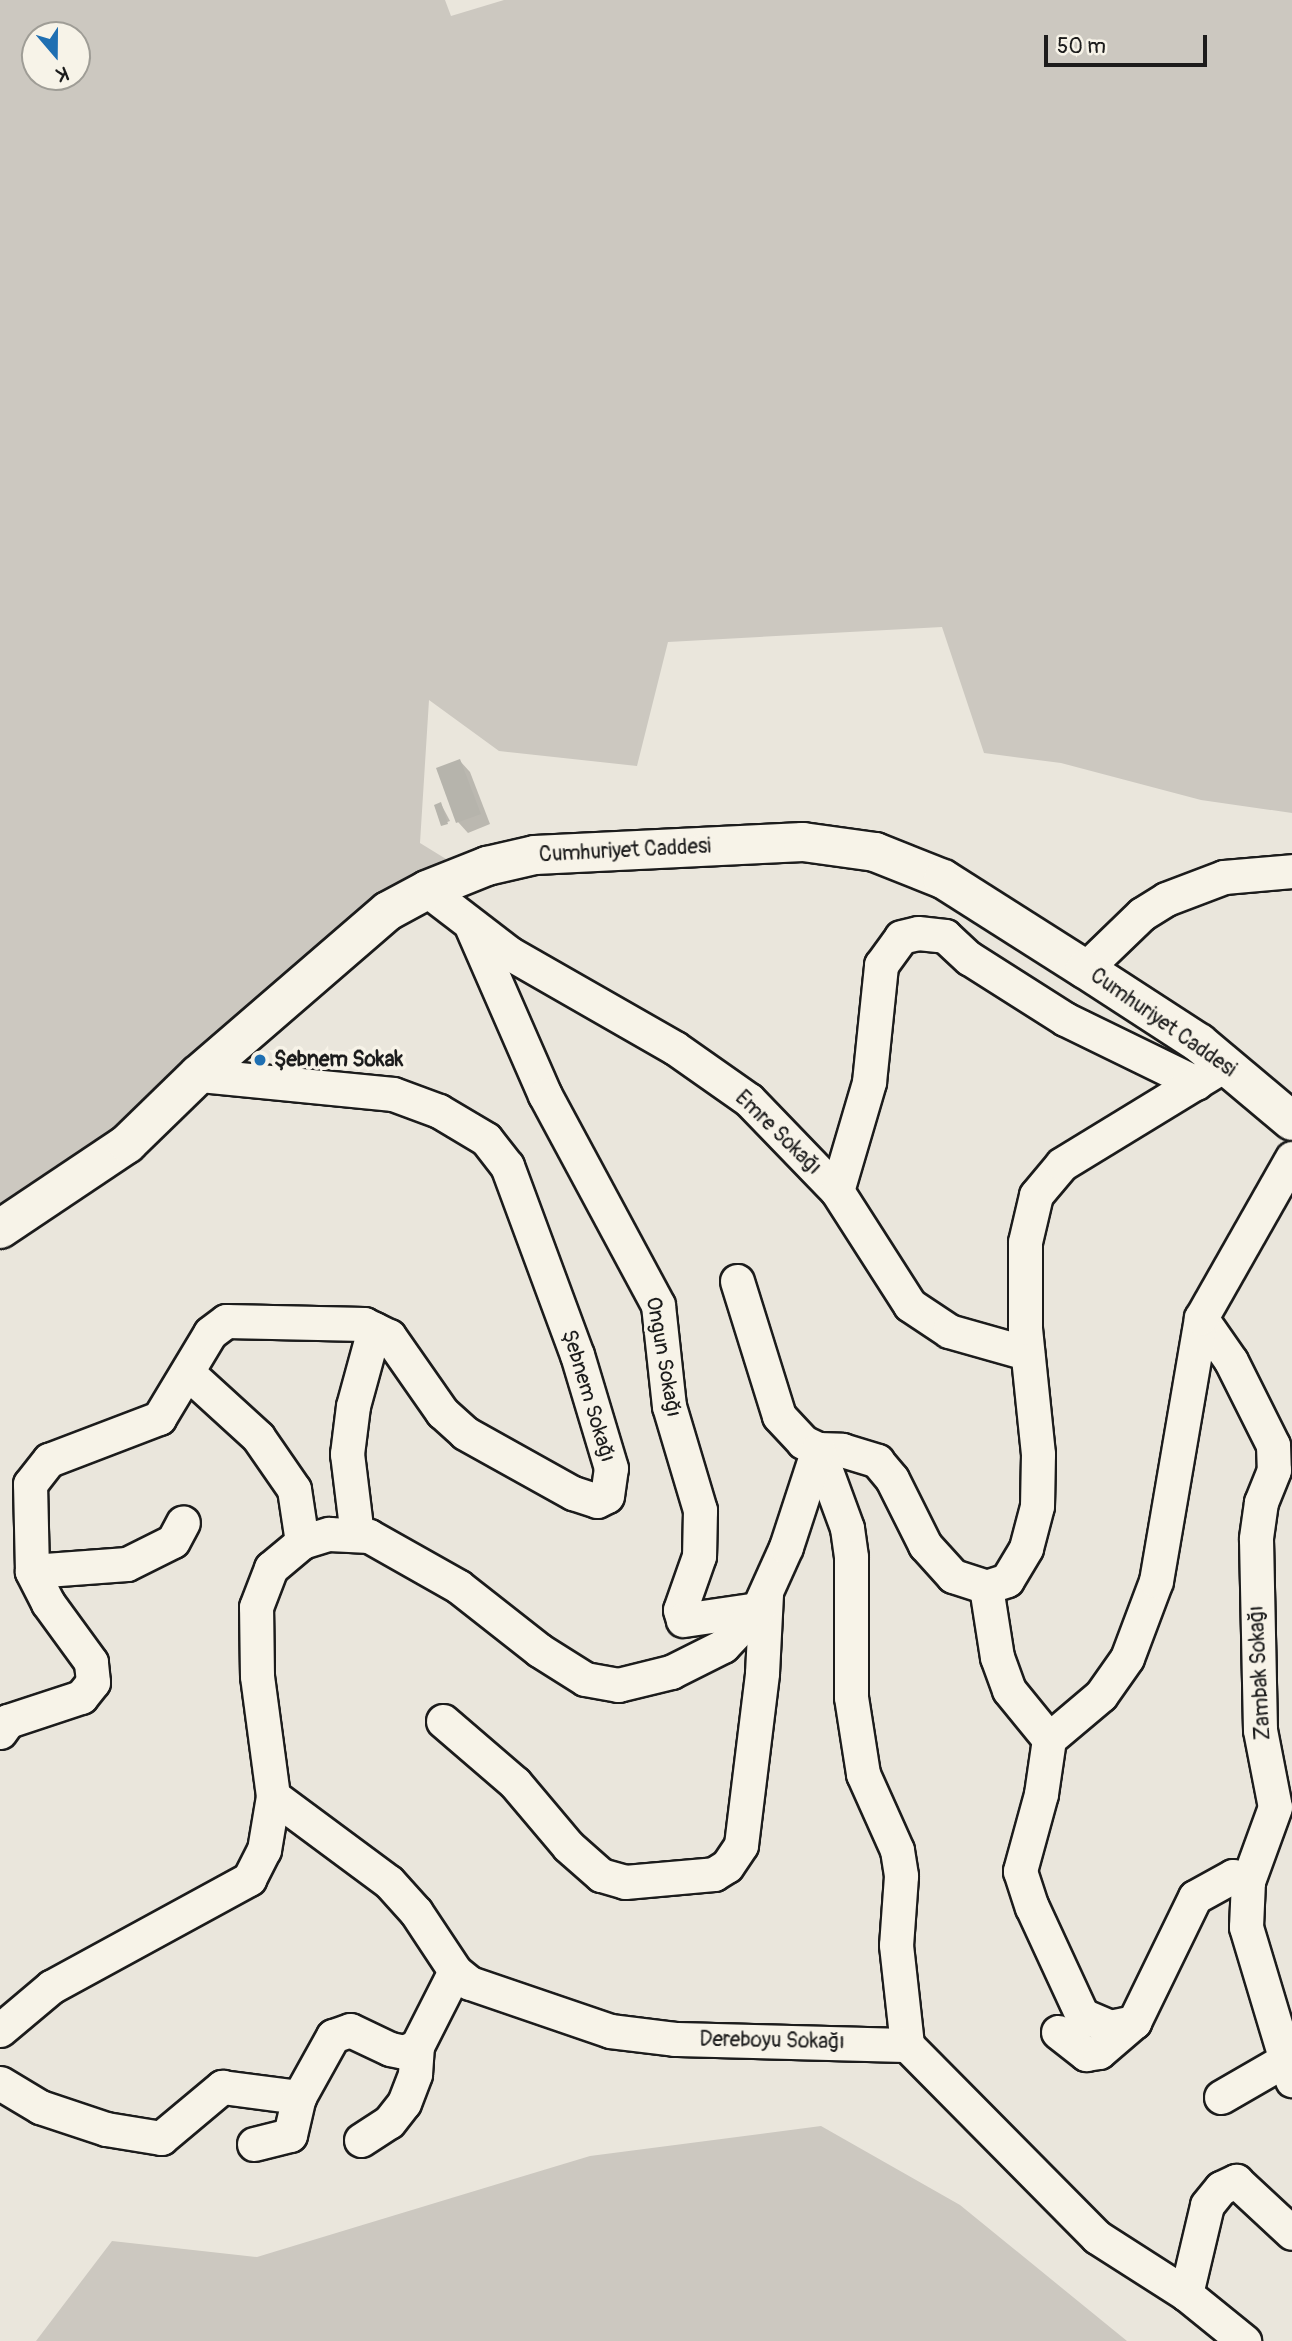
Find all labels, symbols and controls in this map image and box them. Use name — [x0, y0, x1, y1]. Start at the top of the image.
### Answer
north arrow — [21, 21, 91, 91]
scale bar — [1047, 21, 1210, 65]
text: 50 m — [1057, 33, 1106, 60]
text: K — [53, 61, 72, 87]
street label: Cumhuriyet Caddesi — [538, 834, 712, 868]
street label: Cumhuriyet Caddesi — [1085, 963, 1241, 1083]
place label: Şebnem Sokak — [274, 1047, 403, 1073]
marker: Şebnem Sokak — [252, 1052, 268, 1068]
street label: Emre Sokağı — [730, 1086, 826, 1180]
street label: Ongun Sokağı — [640, 1295, 686, 1419]
street label: Şebnem Sokağı — [556, 1327, 620, 1465]
street label: Zambak Sokağı — [1244, 1605, 1276, 1741]
street label: Dereboyu Sokağı — [699, 2027, 845, 2055]

